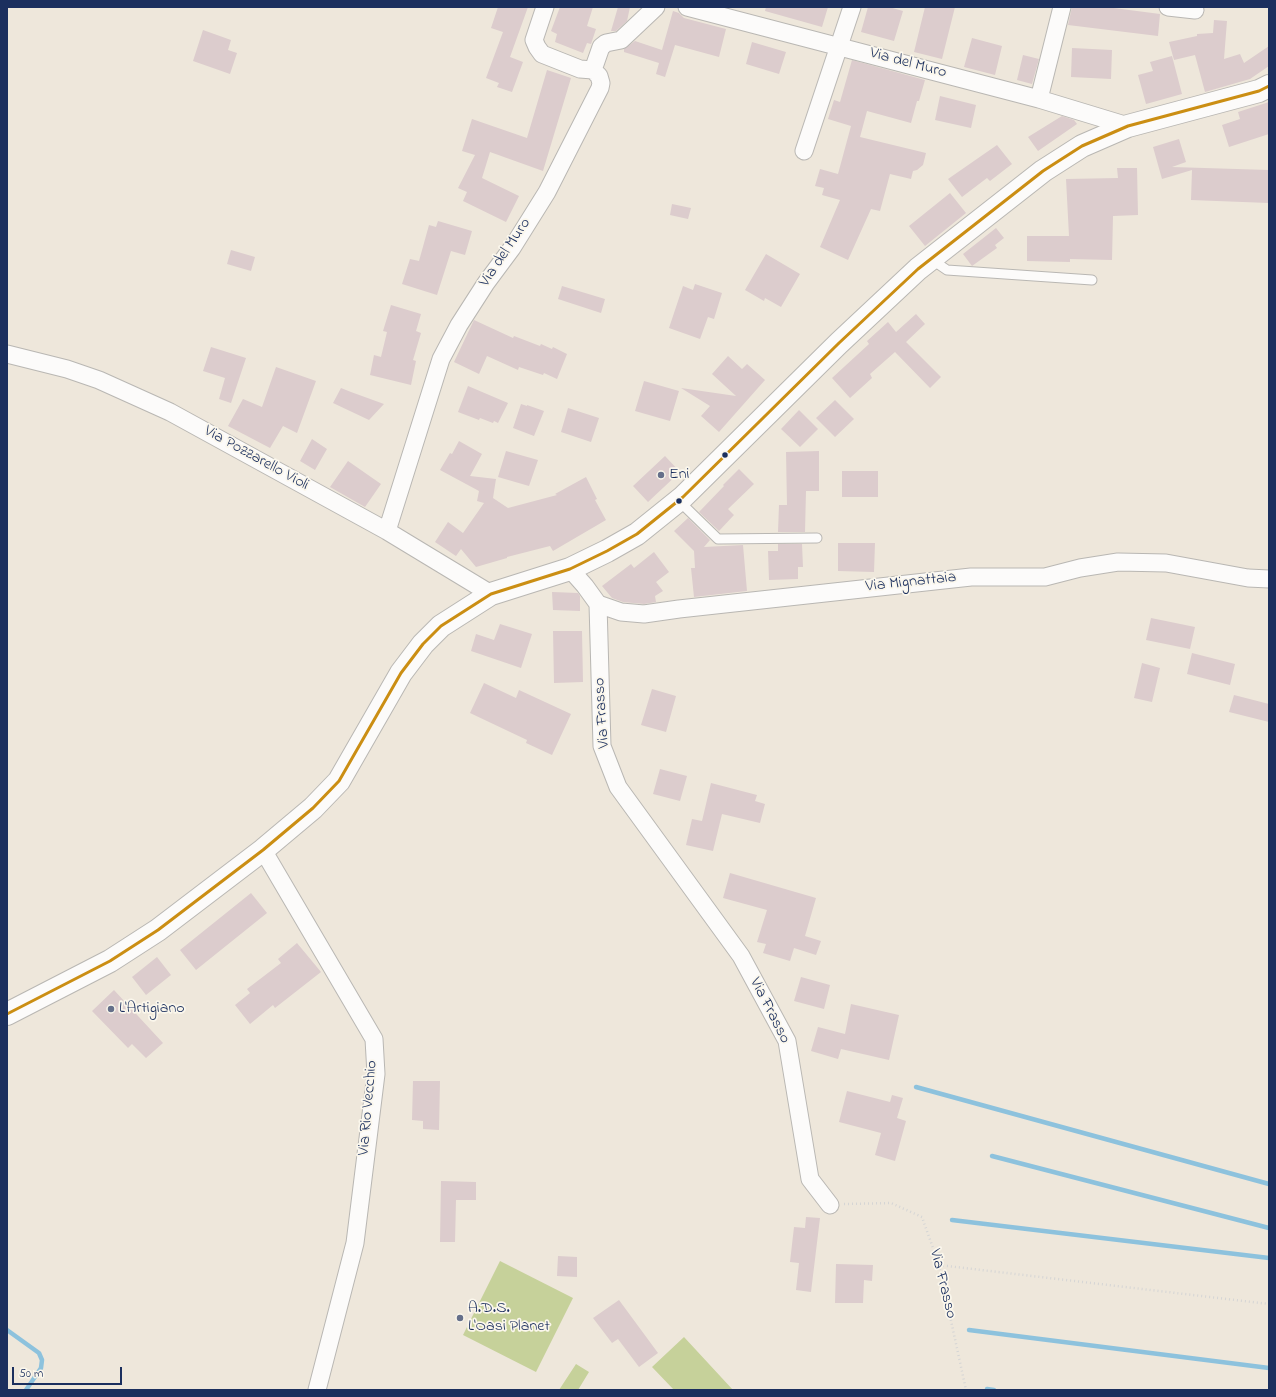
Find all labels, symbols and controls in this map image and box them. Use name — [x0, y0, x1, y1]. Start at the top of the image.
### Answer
street label: Via del Muro — [867, 45, 949, 83]
street label: Via del Muro — [476, 215, 536, 291]
street label: Via Pozzarello Violi — [200, 422, 312, 496]
unlabelled marker — [720, 450, 730, 460]
place label: Eni — [669, 465, 689, 485]
marker: Eni — [656, 470, 666, 480]
unlabelled marker — [674, 496, 684, 506]
street label: Via Mignattaia — [865, 569, 957, 597]
street label: Via Frasso — [591, 677, 615, 749]
street label: Via Frasso — [744, 975, 794, 1047]
place label: L'Artigiano — [119, 999, 185, 1019]
marker: L'Artigiano — [106, 1004, 116, 1014]
street label: Via Rio Vecchio — [355, 1060, 383, 1156]
street label: Via Frasso — [924, 1247, 960, 1321]
place label: A.D.S. L'Oasi Planet — [468, 1299, 550, 1337]
marker: A.D.S. L'Oasi Planet — [455, 1313, 465, 1323]
scale bar — [14, 1359, 124, 1385]
text: 50 m — [19, 1365, 43, 1383]

